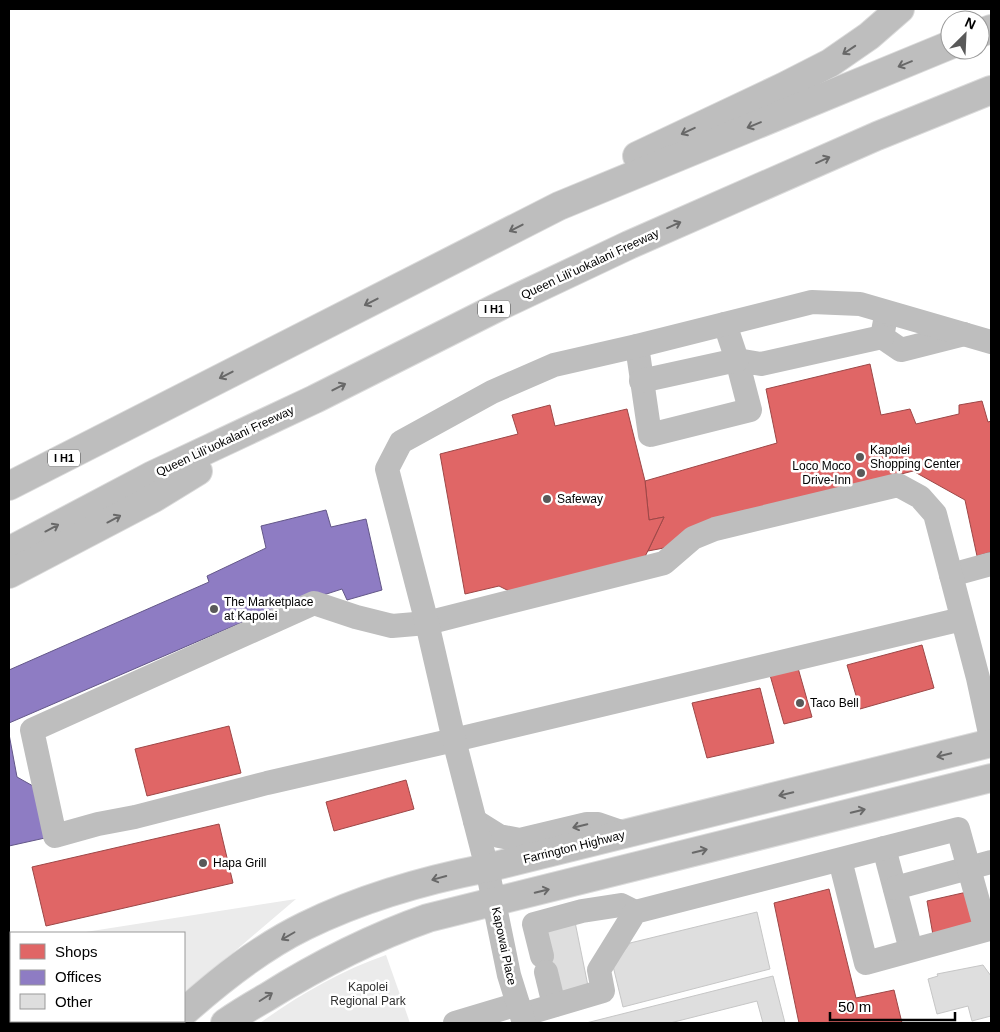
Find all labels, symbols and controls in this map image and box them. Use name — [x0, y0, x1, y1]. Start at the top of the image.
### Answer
north arrow — [940, 10, 990, 60]
text: N — [962, 14, 978, 32]
one-way arrow — [842, 45, 856, 55]
one-way arrow — [898, 59, 913, 69]
one-way arrow — [747, 121, 762, 130]
one-way arrow — [681, 127, 696, 136]
one-way arrow — [815, 154, 830, 164]
one-way arrow — [666, 220, 681, 230]
one-way arrow — [509, 224, 524, 233]
street label: Queen Liliʻuokalani Freeway — [519, 226, 661, 302]
one-way arrow — [364, 298, 379, 307]
road number: I H1 — [478, 300, 510, 318]
one-way arrow — [219, 370, 234, 380]
one-way arrow — [331, 382, 346, 391]
street label: Queen Liliʻuokalani Freeway — [154, 403, 296, 479]
place label: Kapolei Shopping Center — [870, 443, 960, 471]
road number: I H1 — [48, 449, 80, 466]
marker: Kapolei Shopping Center — [854, 451, 866, 463]
place label: Loco Moco Drive-Inn — [792, 459, 851, 487]
marker: Loco Moco Drive-Inn — [855, 467, 867, 479]
place label: Safeway — [557, 492, 603, 506]
marker: Safeway — [541, 493, 553, 505]
one-way arrow — [106, 514, 121, 523]
one-way arrow — [44, 523, 59, 532]
place label: The Marketplace at Kapolei — [224, 595, 314, 623]
marker: The Marketplace at Kapolei — [208, 603, 220, 615]
place label: Taco Bell — [810, 696, 859, 710]
marker: Taco Bell — [794, 697, 806, 709]
one-way arrow — [936, 751, 952, 760]
one-way arrow — [779, 790, 795, 799]
one-way arrow — [849, 806, 865, 815]
one-way arrow — [572, 822, 588, 831]
street label: Farrington Highway — [522, 828, 626, 866]
one-way arrow — [691, 846, 707, 855]
place label: Hapa Grill — [213, 856, 266, 870]
marker: Hapa Grill — [197, 857, 209, 869]
one-way arrow — [432, 874, 448, 883]
one-way arrow — [534, 885, 550, 895]
street label: Kapowai Place — [489, 906, 519, 987]
one-way arrow — [281, 931, 295, 941]
legend — [10, 932, 185, 1022]
text: Shops — [55, 943, 98, 960]
text: Offices — [55, 968, 101, 985]
park label: Kapolei Regional Park — [330, 980, 407, 1008]
scale bar — [830, 990, 955, 1022]
one-way arrow — [259, 992, 273, 1002]
text: Other — [55, 993, 93, 1010]
text: 50 m — [838, 998, 871, 1015]

